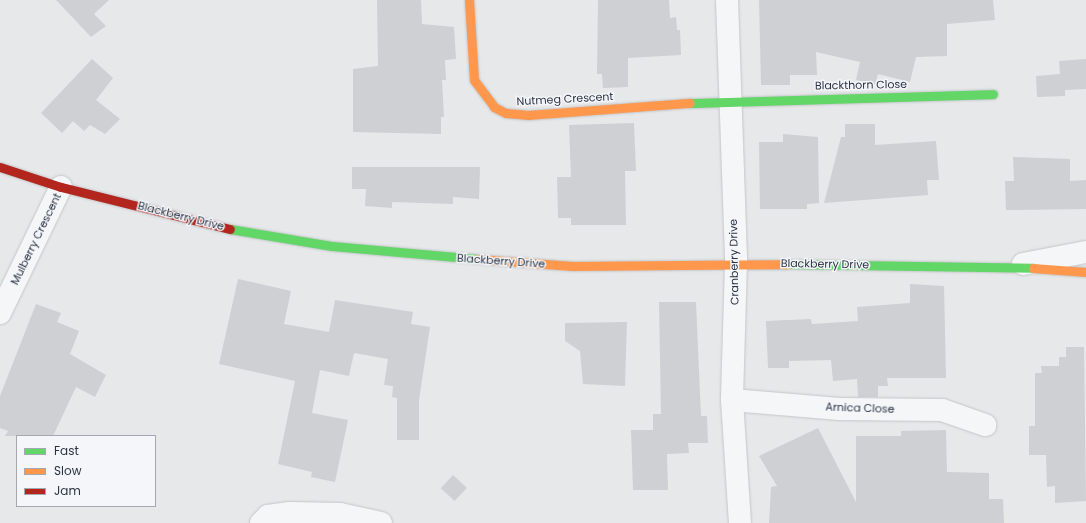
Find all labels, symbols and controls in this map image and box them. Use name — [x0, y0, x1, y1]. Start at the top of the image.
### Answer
street label: Blackthorn Close — [815, 78, 907, 92]
street label: Nutmeg Crescent — [516, 90, 614, 108]
street label: Mulberry Crescent — [8, 191, 64, 287]
street label: Blackberry Drive — [137, 199, 225, 233]
street label: Cranberry Drive — [727, 219, 741, 305]
street label: Blackberry Drive — [456, 251, 546, 271]
street label: Blackberry Drive — [781, 257, 869, 271]
street label: Arnica Close — [825, 400, 895, 416]
legend — [16, 435, 156, 507]
text: Fast — [54, 442, 79, 459]
text: Slow — [54, 462, 82, 479]
text: Jam — [54, 482, 81, 499]

